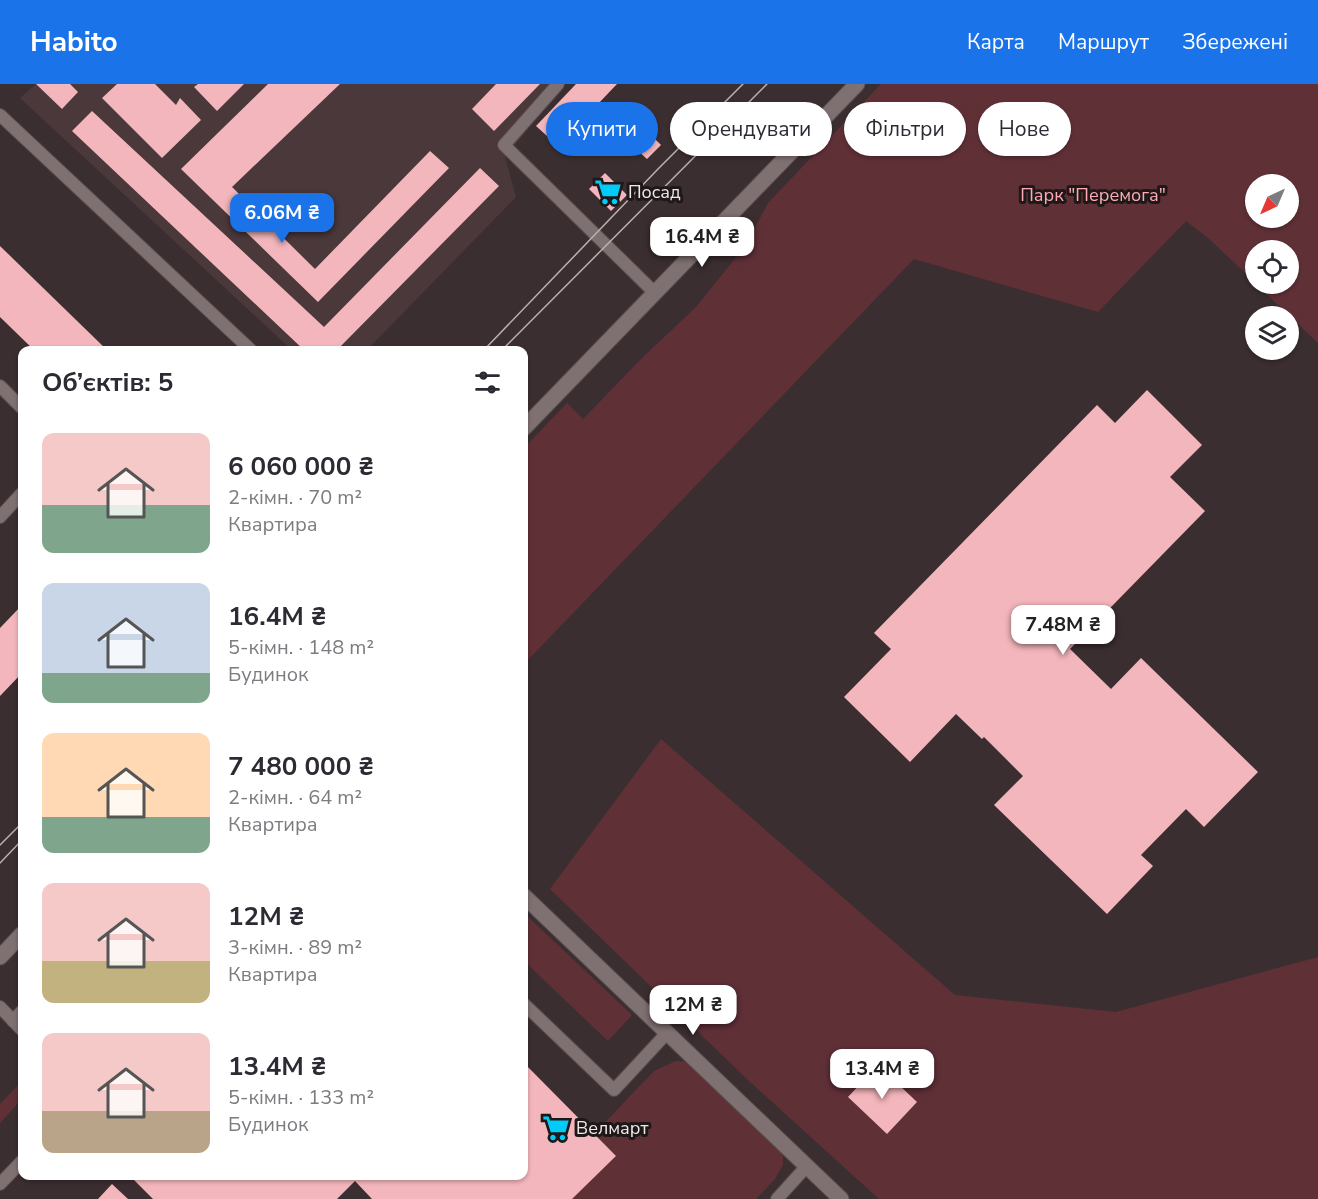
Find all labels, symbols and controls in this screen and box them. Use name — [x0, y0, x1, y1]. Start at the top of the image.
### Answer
text: Habito — [30, 23, 118, 61]
text: Карта — [967, 28, 1025, 56]
text: Маршрут — [1058, 28, 1149, 56]
text: Збережені — [1182, 28, 1288, 56]
chip: Купити — [546, 102, 658, 156]
chip: Орендувати — [670, 102, 832, 156]
chip: Фільтри — [844, 102, 966, 156]
chip: Нове — [978, 102, 1071, 156]
north arrow — [1245, 174, 1299, 228]
map controls — [1245, 174, 1299, 360]
supermarket icon: Посад — [593, 177, 623, 207]
place label: Посад — [628, 180, 681, 204]
park label: Парк "Перемога" — [1020, 183, 1166, 207]
pin: 6.06M ₴ — [227, 193, 337, 244]
text: 6.06M ₴ — [244, 199, 320, 226]
pin: 16.4M ₴ — [647, 217, 757, 268]
text: 16.4M ₴ — [664, 223, 740, 250]
button: locate — [1245, 240, 1299, 294]
button: layers — [1245, 306, 1299, 360]
text: Об’єктів: 5 — [42, 365, 173, 400]
icon: filters — [471, 366, 504, 399]
text: 6 060 000 ₴ — [228, 449, 374, 484]
icon: home — [90, 457, 162, 529]
text: 2-кімн. · 70 m² — [228, 484, 362, 511]
text: Квартира — [228, 511, 318, 538]
text: 16.4M ₴ — [228, 599, 326, 634]
pin: 7.48M ₴ — [1008, 605, 1118, 656]
icon: home — [90, 607, 162, 679]
text: 7.48M ₴ — [1025, 611, 1101, 638]
text: 5-кімн. · 148 m² — [228, 634, 374, 661]
text: Будинок — [228, 661, 309, 688]
text: 7 480 000 ₴ — [228, 749, 374, 784]
icon: home — [90, 757, 162, 829]
text: 2-кімн. · 64 m² — [228, 784, 362, 811]
text: Квартира — [228, 811, 318, 838]
text: 12M ₴ — [228, 899, 304, 934]
icon: home — [90, 907, 162, 979]
text: 3-кімн. · 89 m² — [228, 934, 362, 961]
text: Квартира — [228, 961, 318, 988]
pin: 12M ₴ — [651, 985, 735, 1036]
text: 12M ₴ — [664, 991, 722, 1018]
text: 13.4M ₴ — [228, 1049, 326, 1084]
pin: 13.4M ₴ — [827, 1049, 937, 1100]
text: 13.4M ₴ — [844, 1055, 920, 1082]
icon: home — [90, 1057, 162, 1129]
text: 5-кімн. · 133 m² — [228, 1084, 374, 1111]
text: Будинок — [228, 1111, 309, 1138]
supermarket icon: Велмарт — [541, 1113, 571, 1143]
place label: Велмарт — [576, 1116, 649, 1140]

